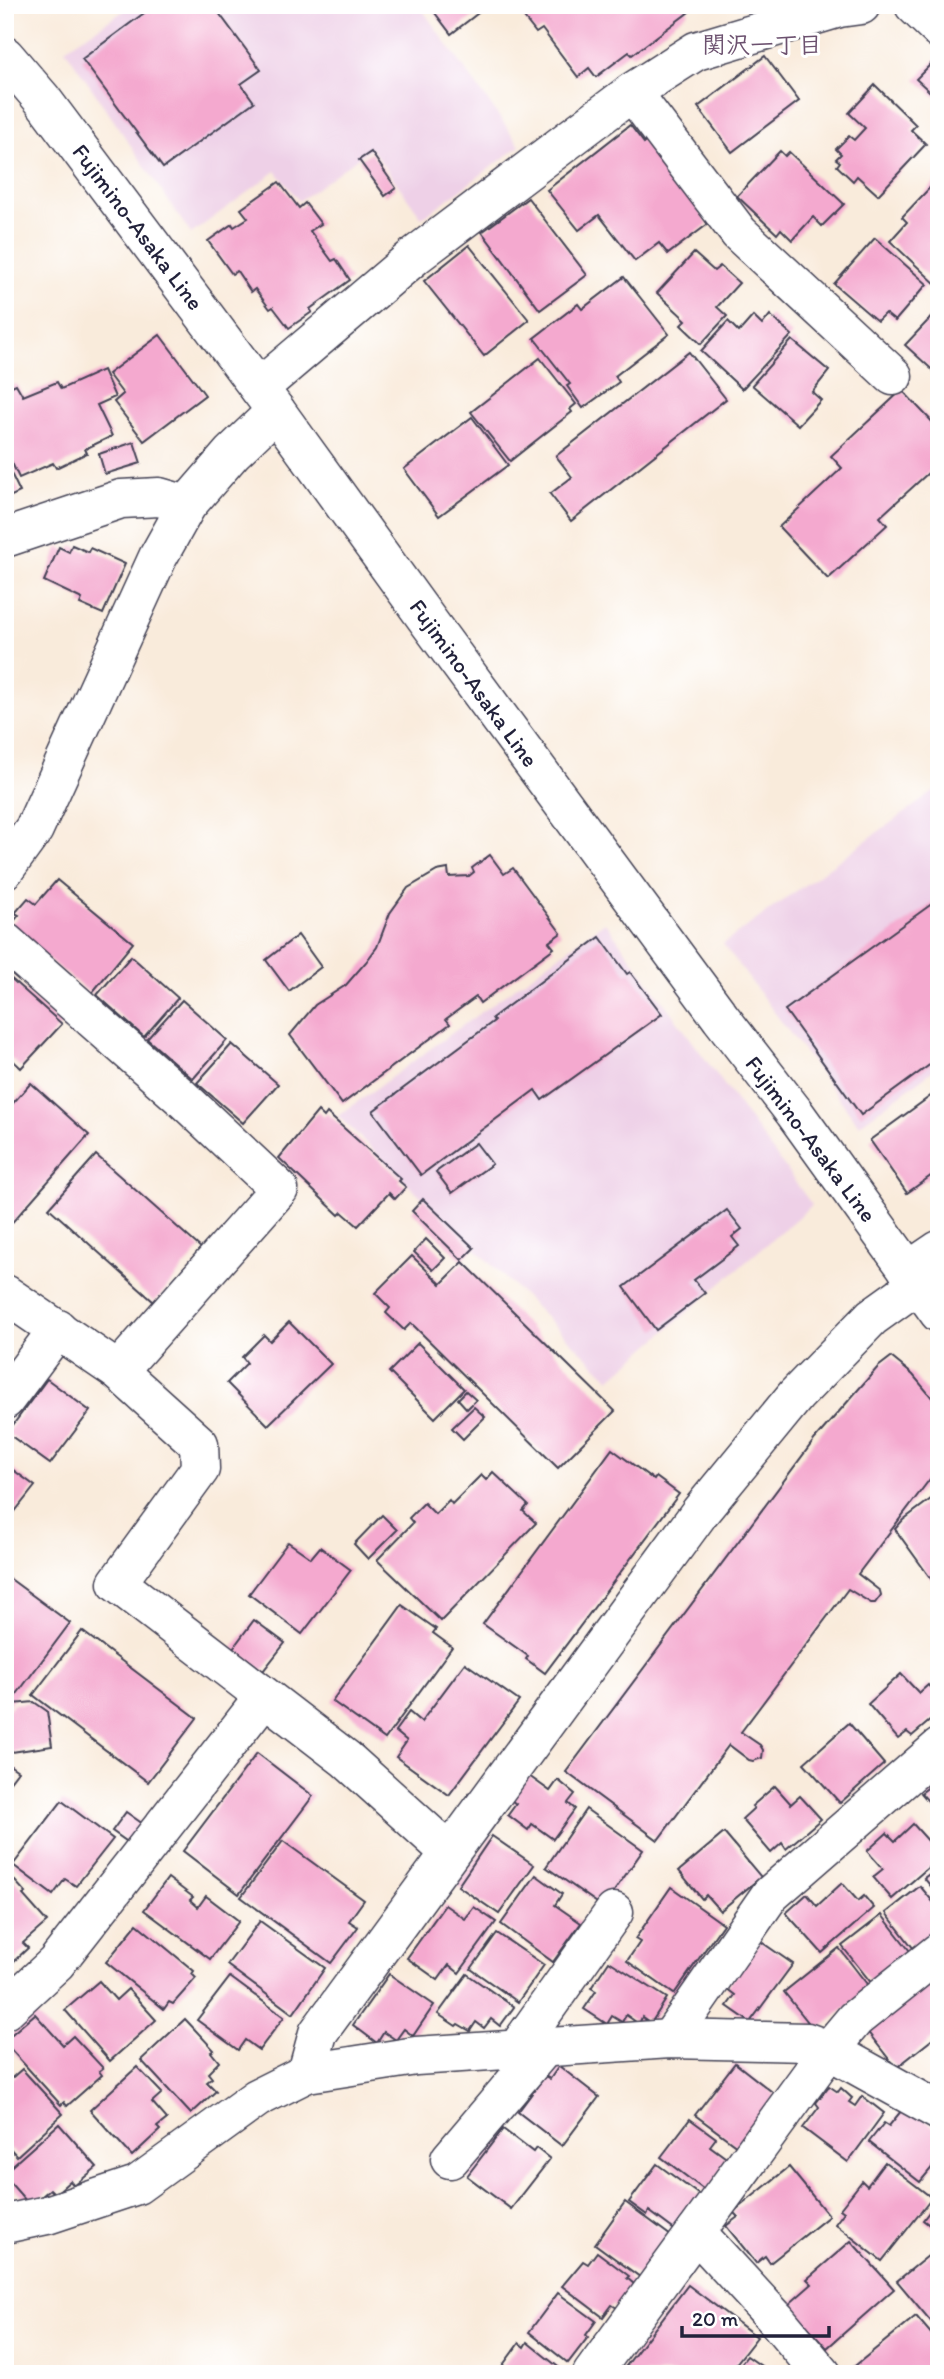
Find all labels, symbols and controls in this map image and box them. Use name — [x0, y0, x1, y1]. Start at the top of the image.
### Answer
district label: 関沢一丁目 — [702, 30, 822, 59]
street label: Fujimino-Asaka Line — [66, 138, 210, 316]
street label: Fujimino-Asaka Line — [404, 594, 544, 772]
street label: Fujimino-Asaka Line — [739, 1050, 883, 1228]
scale bar — [682, 2295, 828, 2339]
text: 20 m — [692, 2306, 739, 2331]

